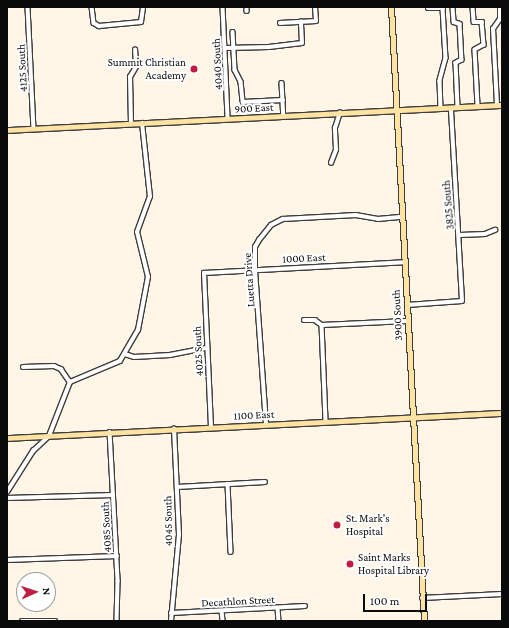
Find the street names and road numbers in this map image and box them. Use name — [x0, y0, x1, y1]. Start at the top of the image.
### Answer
street label: 4040 South — [209, 38, 225, 90]
street label: 4125 South — [14, 44, 30, 92]
street label: 900 East — [234, 100, 274, 116]
street label: 3825 South — [439, 180, 457, 230]
street label: 1000 East — [282, 250, 326, 266]
street label: Luetta Drive — [241, 252, 257, 308]
street label: 3900 South — [389, 289, 405, 341]
street label: 4025 South — [190, 326, 206, 376]
street label: 1100 East — [233, 407, 275, 423]
street label: 4045 South — [161, 496, 175, 546]
street label: 4085 South — [98, 501, 114, 553]
street label: Decathlon Street — [201, 592, 275, 610]

